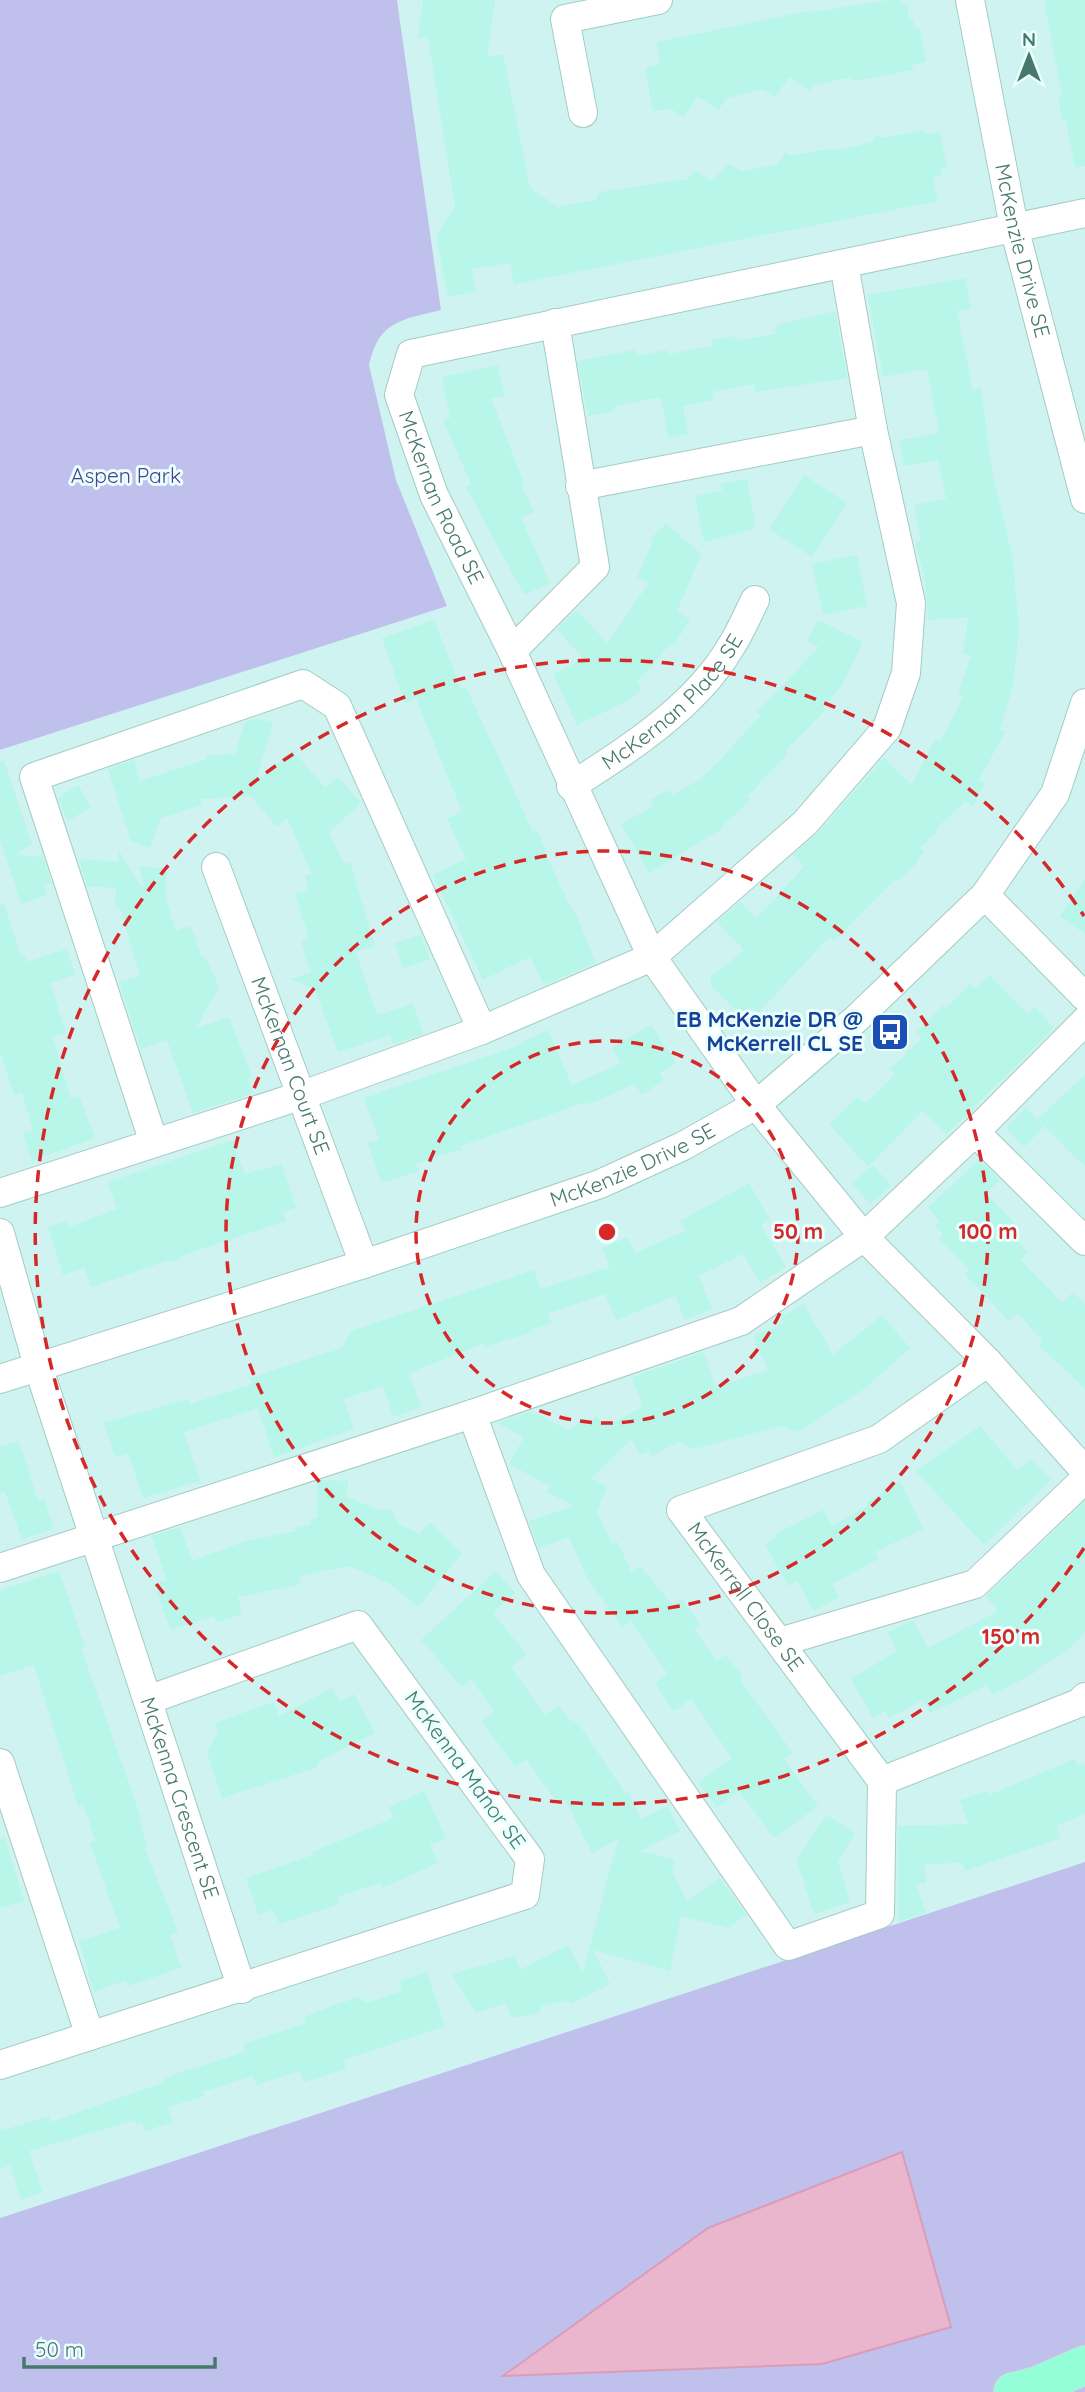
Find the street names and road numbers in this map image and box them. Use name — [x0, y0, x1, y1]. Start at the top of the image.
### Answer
street label: McKenzie Drive SE — [990, 161, 1056, 340]
street label: McKernan Road SE — [393, 407, 490, 588]
street label: McKernan Place SE — [596, 629, 748, 775]
street label: McKernan Court SE — [246, 973, 336, 1158]
street label: McKenzie Drive SE — [546, 1117, 719, 1212]
street label: McKerrell Close SE — [682, 1517, 810, 1676]
street label: McKenna Manor SE — [400, 1685, 532, 1854]
street label: McKenna Crescent SE — [135, 1693, 226, 1902]

